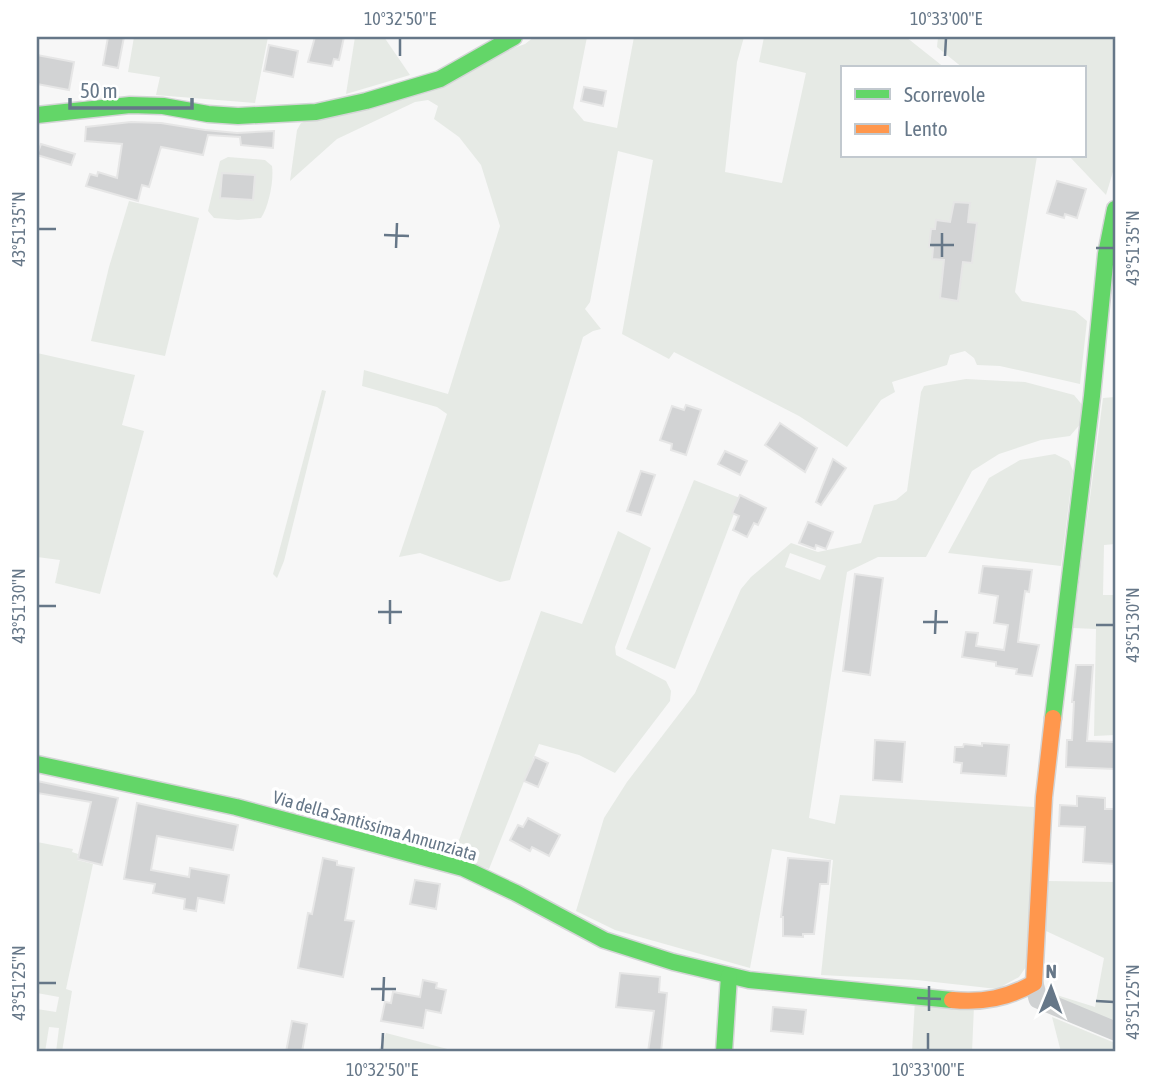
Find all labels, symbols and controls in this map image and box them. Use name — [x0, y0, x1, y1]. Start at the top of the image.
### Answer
text: 10°32'50"E — [364, 8, 436, 29]
text: 10°33'00"E — [910, 8, 982, 29]
scale bar — [70, 66, 192, 110]
legend — [841, 66, 1086, 158]
text: 50 m — [80, 78, 118, 102]
text: Scorrevole — [904, 82, 985, 106]
text: Lento — [904, 116, 948, 140]
text: 43°51'35"N — [8, 191, 29, 267]
text: 43°51'35"N — [1122, 210, 1143, 286]
text: 43°51'30"N — [8, 568, 29, 644]
text: 43°51'30"N — [1122, 587, 1143, 663]
street label: Via della Santissima Annunziata — [270, 786, 480, 865]
text: 43°51'25"N — [8, 945, 29, 1021]
north arrow — [1016, 953, 1086, 1023]
text: N — [1045, 960, 1057, 982]
text: 43°51'25"N — [1122, 964, 1143, 1040]
text: 10°32'50"E — [346, 1059, 418, 1080]
text: 10°33'00"E — [892, 1059, 964, 1080]

